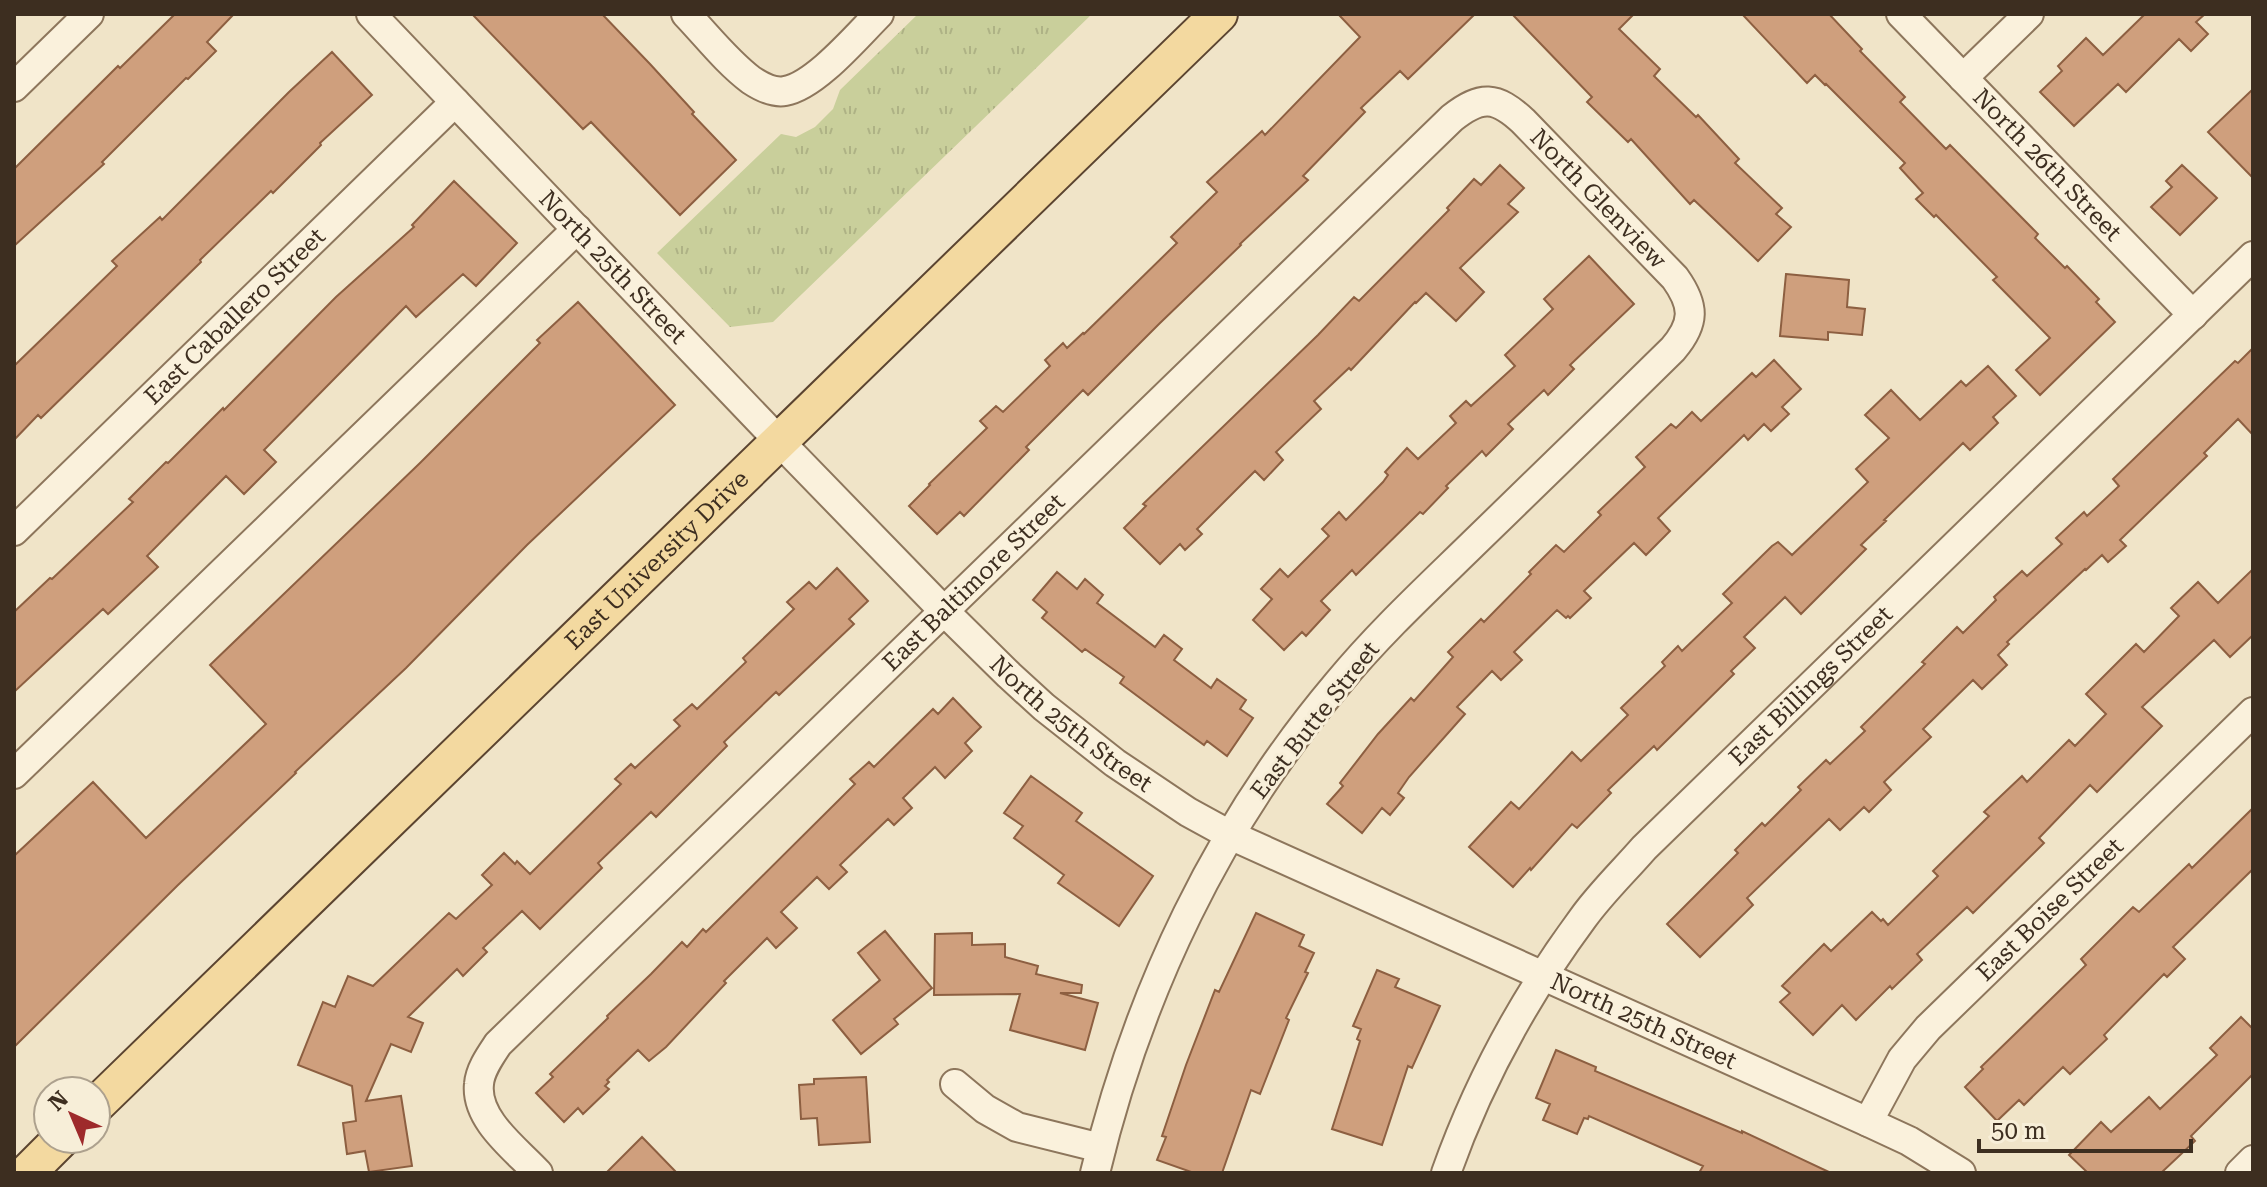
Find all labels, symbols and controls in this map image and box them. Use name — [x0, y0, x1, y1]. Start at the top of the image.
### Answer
street label: North 26th Street — [1967, 83, 2127, 247]
street label: North Glenview — [1524, 123, 1672, 274]
street label: North 25th Street — [533, 185, 692, 349]
street label: East Caballero Street — [139, 222, 331, 410]
street label: East University Drive — [559, 465, 754, 655]
street label: East Baltimore Street — [877, 488, 1070, 677]
street label: East Billings Street — [1723, 600, 1898, 771]
street label: East Butte Street — [1245, 636, 1385, 804]
street label: North 25th Street — [984, 650, 1158, 798]
street label: East Boise Street — [1971, 832, 2129, 987]
street label: North 25th Street — [1546, 967, 1741, 1075]
north arrow — [32, 1075, 112, 1155]
text: N — [44, 1086, 73, 1116]
scale bar — [1979, 1103, 2191, 1153]
text: 50 m — [1991, 1117, 2046, 1145]

